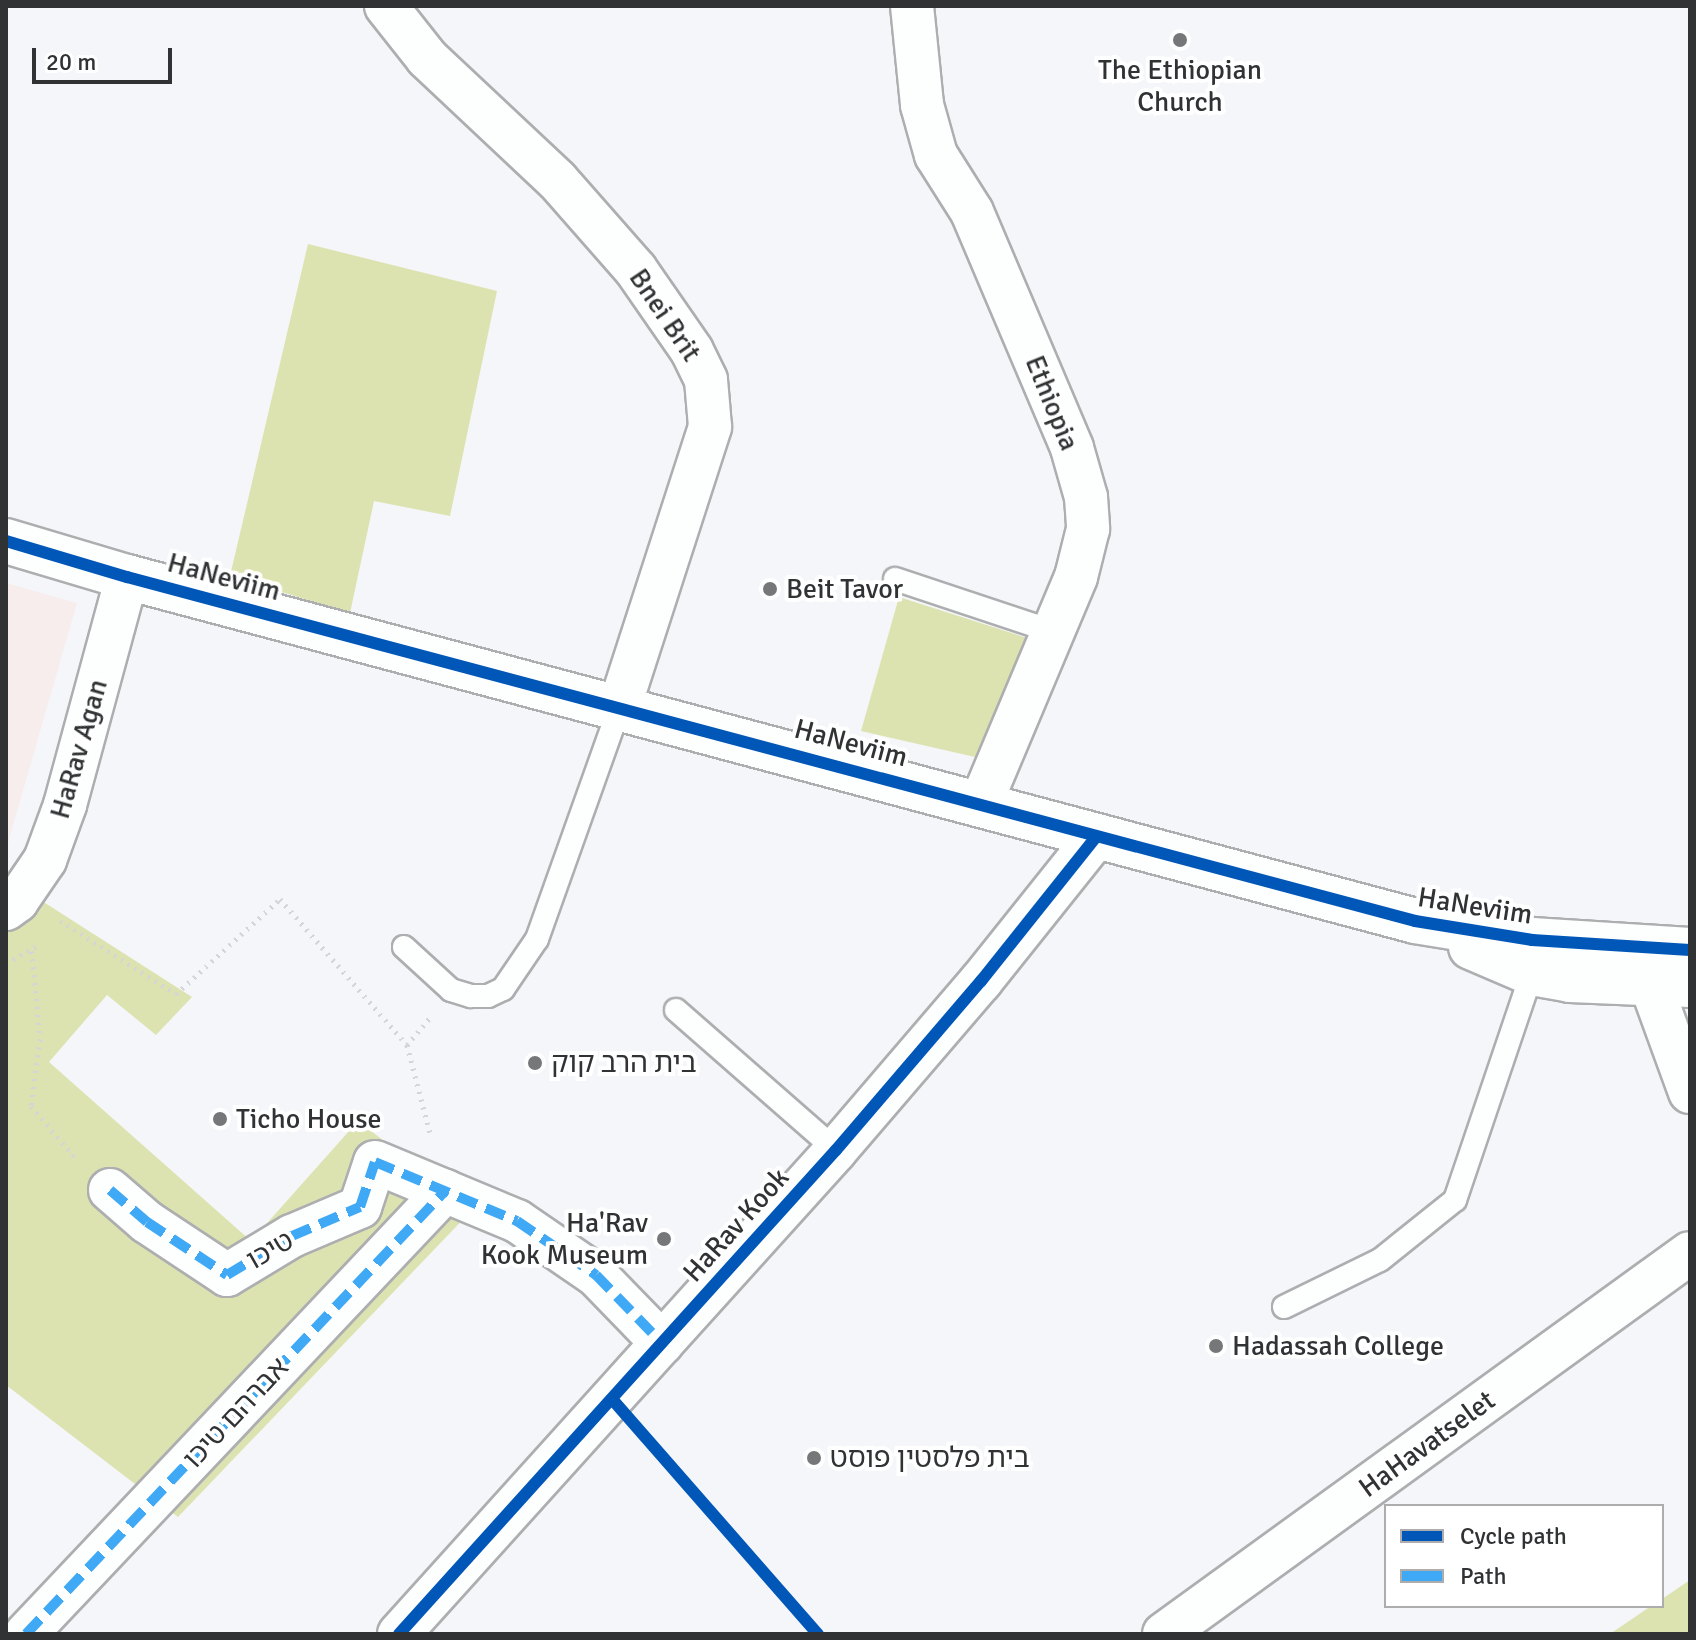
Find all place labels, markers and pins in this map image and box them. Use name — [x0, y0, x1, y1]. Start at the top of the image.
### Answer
marker: The Ethiopian Church — [1171, 31, 1189, 49]
place label: The Ethiopian Church — [1098, 53, 1262, 119]
place label: Beit Tavor — [786, 572, 903, 606]
marker: Beit Tavor — [761, 580, 779, 598]
place label: בית הרב קוק — [551, 1046, 697, 1080]
marker: בית הרב קוק — [526, 1054, 544, 1072]
place label: Ticho House — [236, 1102, 382, 1136]
marker: Ticho House — [211, 1110, 229, 1128]
place label: Ha'Rav Kook Museum — [481, 1206, 648, 1272]
marker: Ha'Rav Kook Museum — [655, 1230, 673, 1248]
place label: Hadassah College — [1232, 1329, 1444, 1363]
marker: Hadassah College — [1207, 1337, 1225, 1355]
place label: בית פלסטין פוסט — [830, 1441, 1030, 1475]
marker: בית פלסטין פוסט — [805, 1449, 823, 1467]

